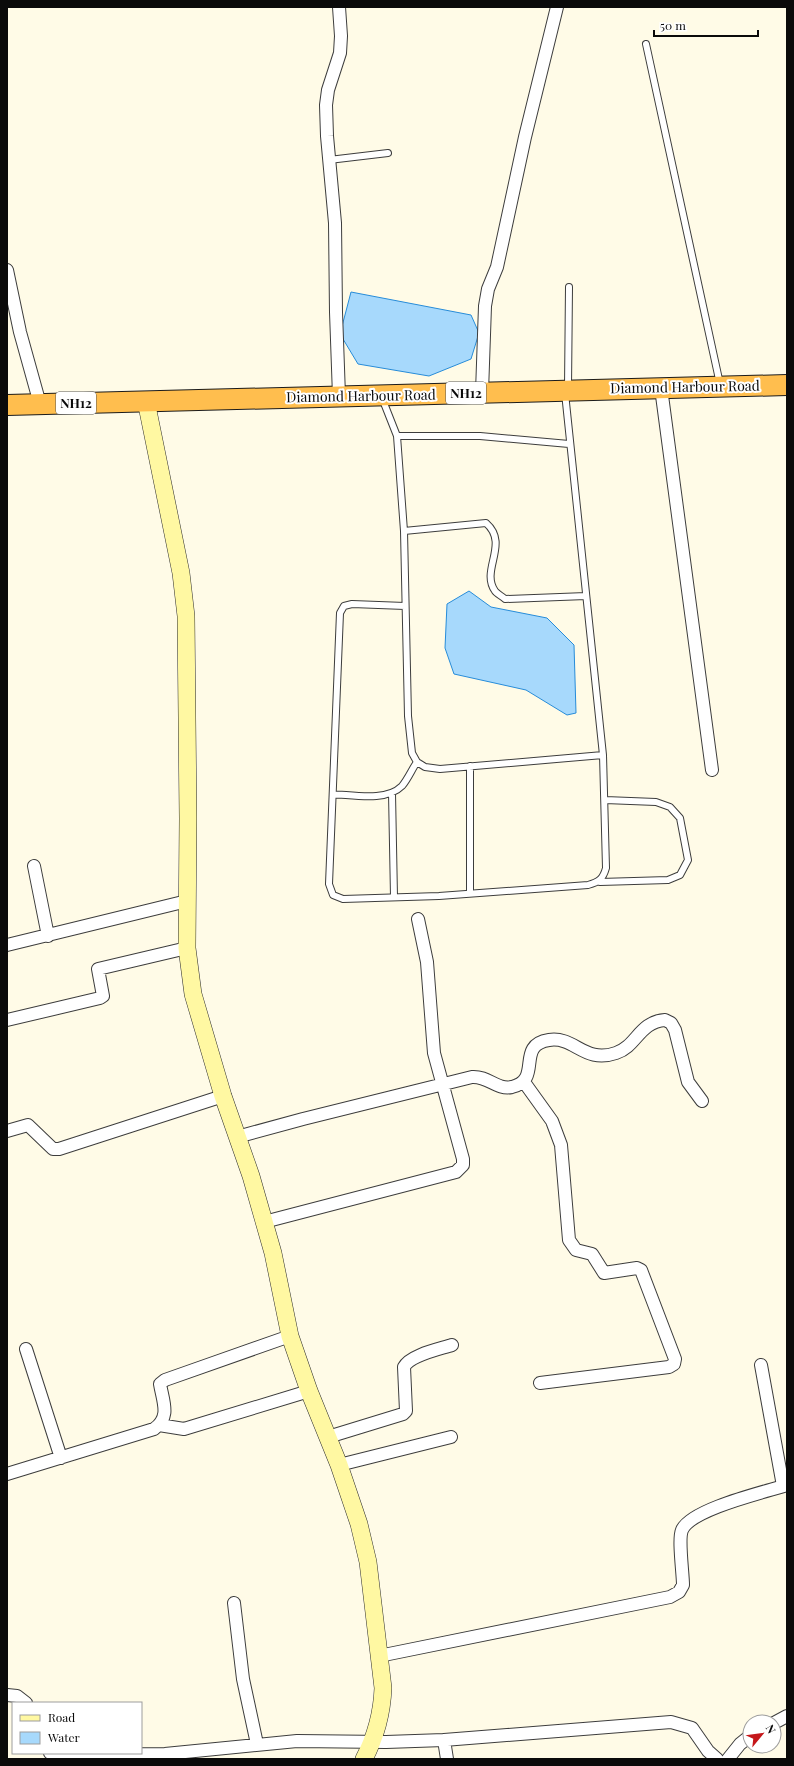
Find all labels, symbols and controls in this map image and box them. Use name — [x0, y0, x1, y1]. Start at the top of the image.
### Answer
scale bar — [654, 12, 758, 38]
text: 50 m — [660, 17, 686, 33]
street label: Diamond Harbour Road — [610, 376, 760, 397]
road number: NH12 — [446, 382, 486, 404]
street label: Diamond Harbour Road — [286, 385, 436, 406]
road number: NH12 — [56, 392, 96, 414]
legend — [12, 1702, 142, 1754]
text: Road — [48, 1709, 75, 1725]
north arrow — [742, 1714, 782, 1754]
text: N — [763, 1722, 780, 1736]
text: Water — [47, 1729, 81, 1745]

